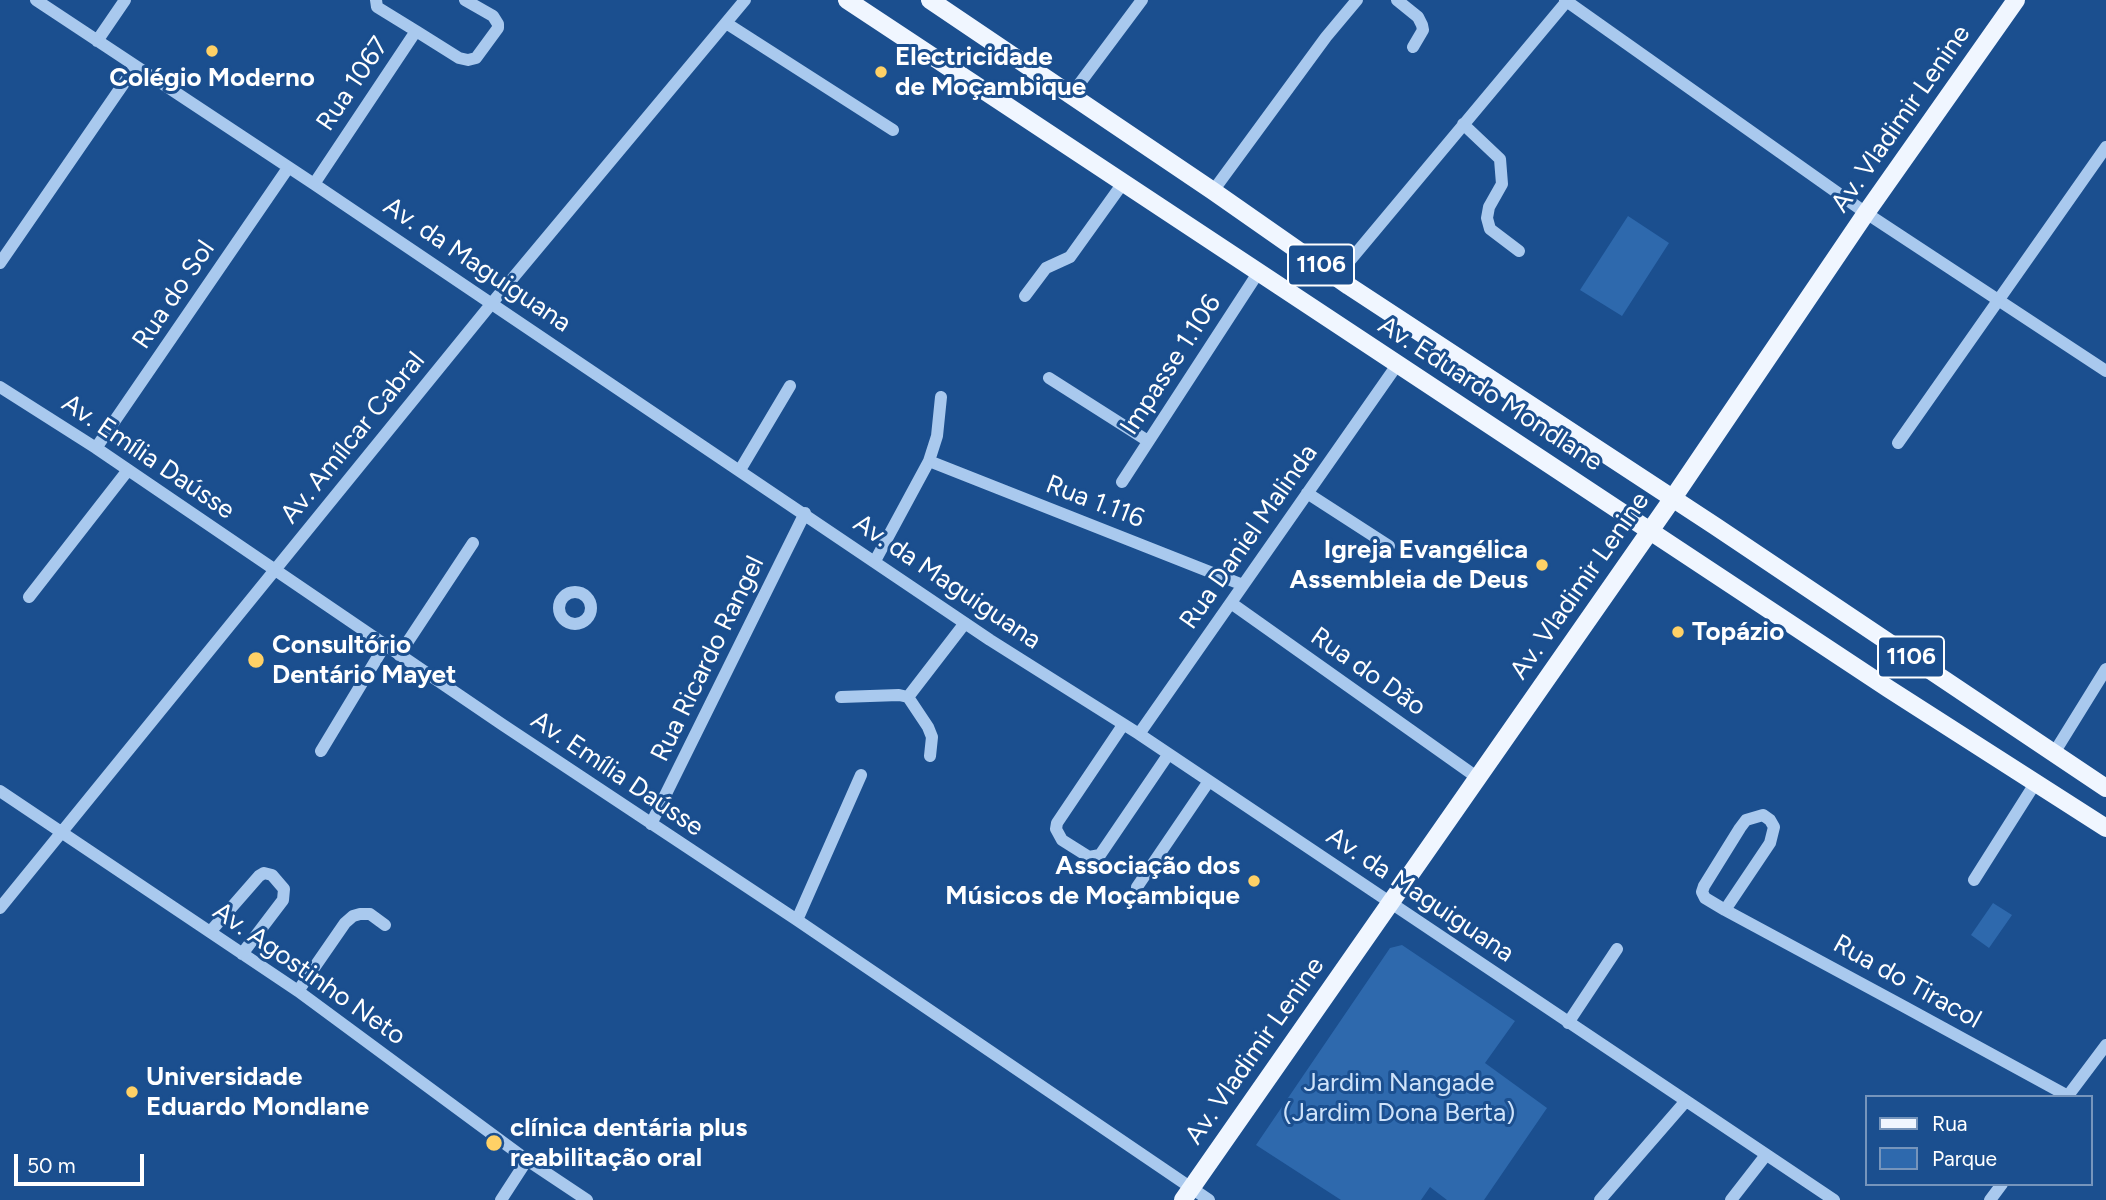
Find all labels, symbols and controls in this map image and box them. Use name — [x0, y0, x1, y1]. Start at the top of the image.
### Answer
street label: Av. Vladimir Lenine — [1825, 19, 1977, 219]
street label: Rua 1067 — [310, 31, 396, 137]
place label: Electricidade de Moçambique — [895, 41, 1086, 102]
marker: Colégio Moderno — [204, 43, 220, 59]
place label: Colégio Moderno — [109, 62, 315, 94]
marker: Electricidade de Moçambique — [873, 64, 889, 80]
street label: Av. da Maguiguana — [377, 191, 577, 339]
street label: Rua do Sol — [126, 235, 222, 355]
road number: 1106 — [1288, 244, 1354, 286]
street label: Impasse 1.106 — [1114, 289, 1228, 441]
street label: Av. Eduardo Mondlane — [1372, 310, 1608, 478]
street label: Av. Amílcar Cabral — [274, 346, 432, 530]
street label: Av. Emília Daússe — [56, 388, 240, 526]
street label: Rua Daniel Malinda — [1174, 439, 1324, 635]
street label: Rua 1.116 — [1041, 469, 1149, 535]
street label: Av. Vladimir Lenine — [1504, 486, 1656, 686]
street label: Av. da Maguiguana — [847, 508, 1047, 656]
place label: Igreja Evangélica Assembleia de Deus — [1289, 534, 1528, 596]
street label: Rua Ricardo Rangel — [645, 551, 771, 767]
marker: Igreja Evangélica Assembleia de Deus — [1534, 557, 1550, 573]
place label: Topázio — [1692, 616, 1784, 648]
street label: Rua do Dão — [1304, 621, 1432, 723]
marker: Topázio — [1670, 624, 1686, 640]
place label: Consultório Dentário Mayet — [272, 629, 456, 690]
road number: 1106 — [1878, 636, 1944, 678]
marker: Consultório Dentário Mayet — [246, 650, 266, 670]
street label: Av. Emília Daússe — [525, 705, 709, 843]
street label: Av. da Maguiguana — [1320, 821, 1520, 969]
place label: Associação dos Músicos de Moçambique — [945, 850, 1240, 912]
marker: Associação dos Músicos de Moçambique — [1246, 873, 1262, 889]
street label: Av. Agostinho Neto — [207, 896, 411, 1052]
street label: Rua do Tiracol — [1827, 928, 1987, 1036]
street label: Av. Vladimir Lenine — [1179, 951, 1331, 1151]
place label: Universidade Eduardo Mondlane — [146, 1061, 369, 1122]
park label: Jardim Nangade (Jardim Dona Berta) — [1283, 1067, 1515, 1128]
marker: Universidade Eduardo Mondlane — [124, 1084, 140, 1100]
legend — [1864, 1095, 2092, 1186]
text: Rua — [1932, 1111, 1968, 1136]
place label: clínica dentária plus reabilitação oral — [510, 1112, 747, 1174]
marker: clínica dentária plus reabilitação oral — [484, 1133, 504, 1153]
scale bar — [18, 1140, 147, 1184]
text: Parque — [1932, 1146, 1997, 1171]
text: 50 m — [27, 1153, 76, 1178]

